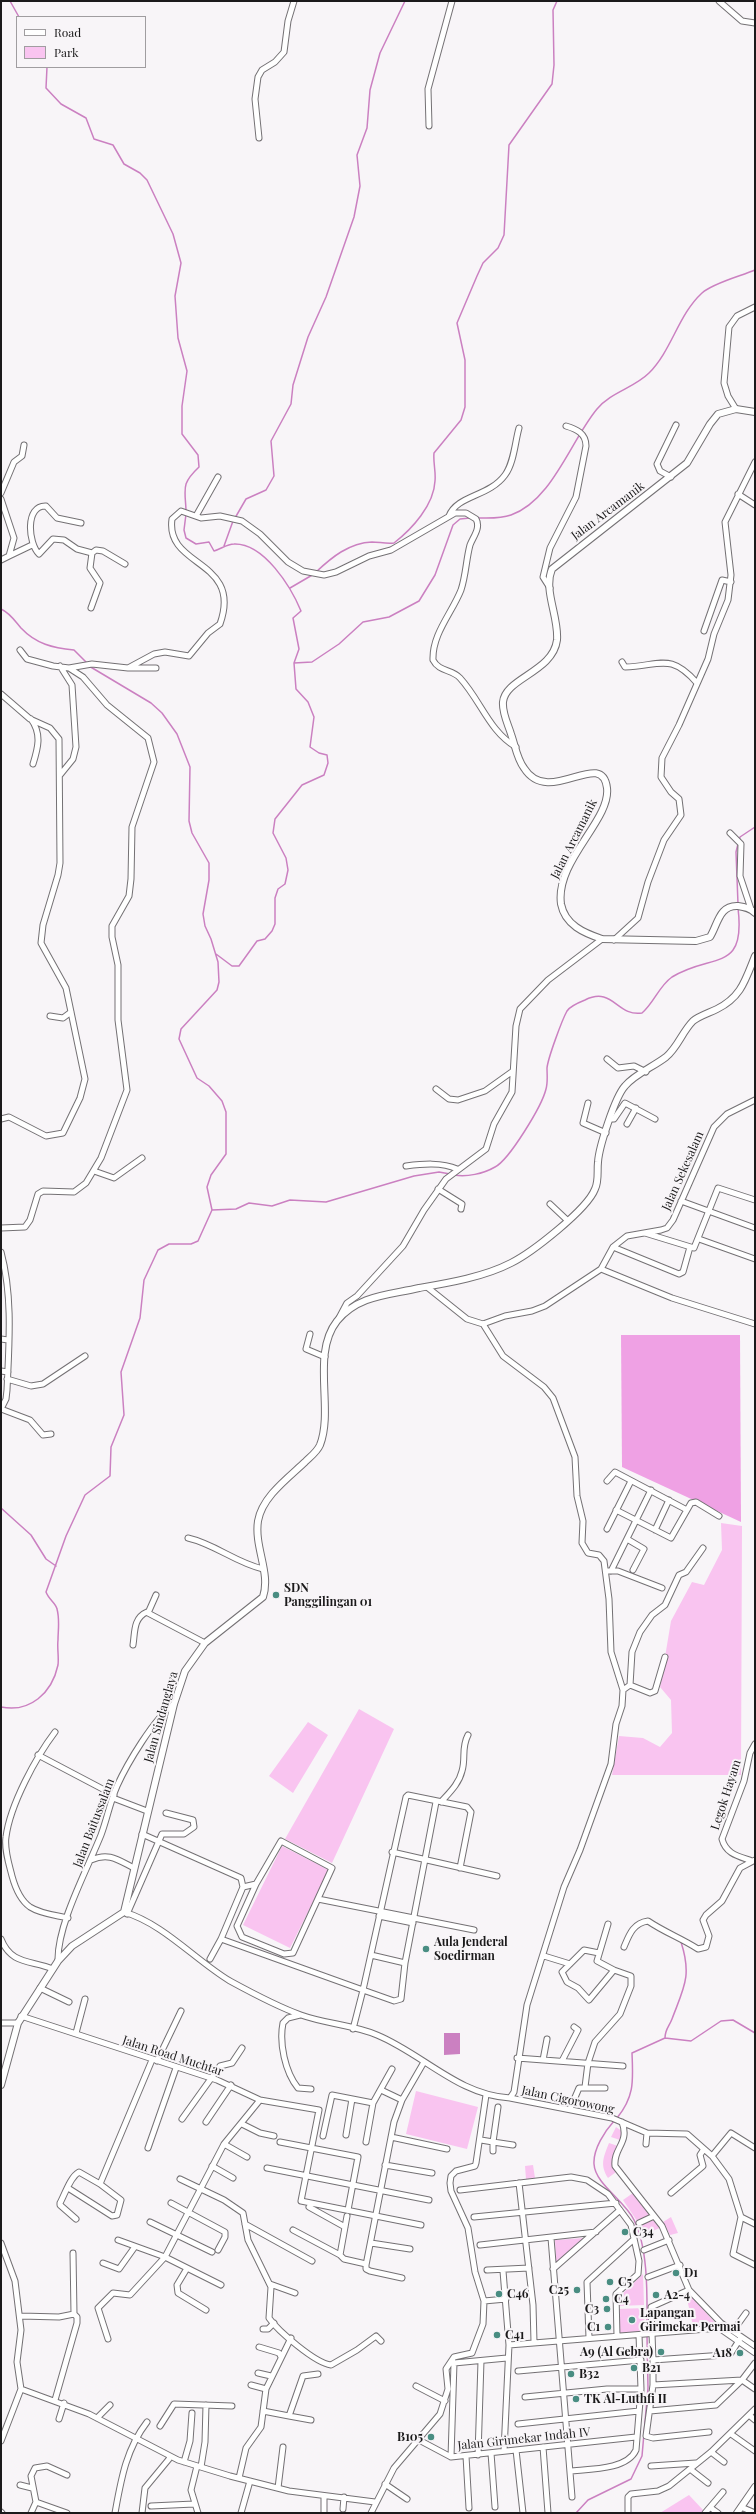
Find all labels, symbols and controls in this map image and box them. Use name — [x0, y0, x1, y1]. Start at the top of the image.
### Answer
legend — [16, 16, 146, 68]
text: Road — [54, 24, 81, 40]
text: Park — [54, 44, 79, 60]
street label: Jalan Arcamanik — [569, 479, 647, 543]
street label: Jalan Arcamanik — [548, 797, 600, 881]
street label: Jalan Sekesalam — [659, 1129, 707, 1213]
place label: SDN Panggilingan 01 — [284, 1581, 372, 1609]
marker: SDN Panggilingan 01 — [271, 1590, 281, 1600]
street label: Jalan Sindanglaya — [141, 1670, 181, 1764]
street label: Legok Hayam — [708, 1758, 744, 1832]
street label: Jalan Baitussalam — [70, 1776, 118, 1870]
place label: Aula Jenderal Soedirman — [434, 1935, 508, 1963]
marker: Aula Jenderal Soedirman — [421, 1944, 431, 1954]
street label: Jalan Road Muchtar — [121, 2033, 225, 2079]
street label: Jalan Cigorowong — [520, 2083, 616, 2117]
place label: C34 — [633, 2225, 654, 2239]
marker: C34 — [620, 2227, 630, 2237]
place label: D1 — [684, 2266, 698, 2280]
marker: D1 — [671, 2268, 681, 2278]
place label: C5 — [618, 2275, 632, 2289]
marker: C5 — [605, 2277, 615, 2287]
place label: C25 — [549, 2283, 569, 2297]
marker: C25 — [572, 2285, 582, 2295]
place label: C46 — [507, 2287, 529, 2301]
place label: A2-4 — [664, 2288, 690, 2302]
marker: C46 — [494, 2289, 504, 2299]
marker: A2-4 — [651, 2290, 661, 2300]
place label: C4 — [614, 2292, 629, 2306]
marker: C4 — [601, 2294, 611, 2304]
place label: C3 — [585, 2302, 599, 2316]
marker: C3 — [602, 2304, 612, 2314]
place label: Lapangan Girimekar Permai — [640, 2306, 740, 2334]
marker: Lapangan Girimekar Permai — [627, 2315, 637, 2325]
place label: C1 — [587, 2320, 600, 2334]
marker: C1 — [603, 2322, 613, 2332]
place label: C41 — [505, 2328, 524, 2342]
marker: C41 — [492, 2330, 502, 2340]
place label: A9 (Al Gebra) — [580, 2345, 653, 2359]
place label: A18 — [713, 2346, 732, 2360]
marker: A9 (Al Gebra) — [656, 2347, 666, 2357]
marker: A18 — [735, 2348, 745, 2358]
place label: B21 — [642, 2361, 661, 2375]
marker: B21 — [629, 2363, 639, 2373]
place label: B32 — [579, 2367, 599, 2381]
marker: B32 — [566, 2369, 576, 2379]
place label: TK Al-Luthfi II — [584, 2392, 667, 2406]
marker: TK Al-Luthfi II — [571, 2394, 581, 2404]
street label: Jalan Girimekar Indah IV — [457, 2425, 591, 2453]
place label: B105 — [397, 2430, 423, 2444]
marker: B105 — [426, 2432, 436, 2442]

